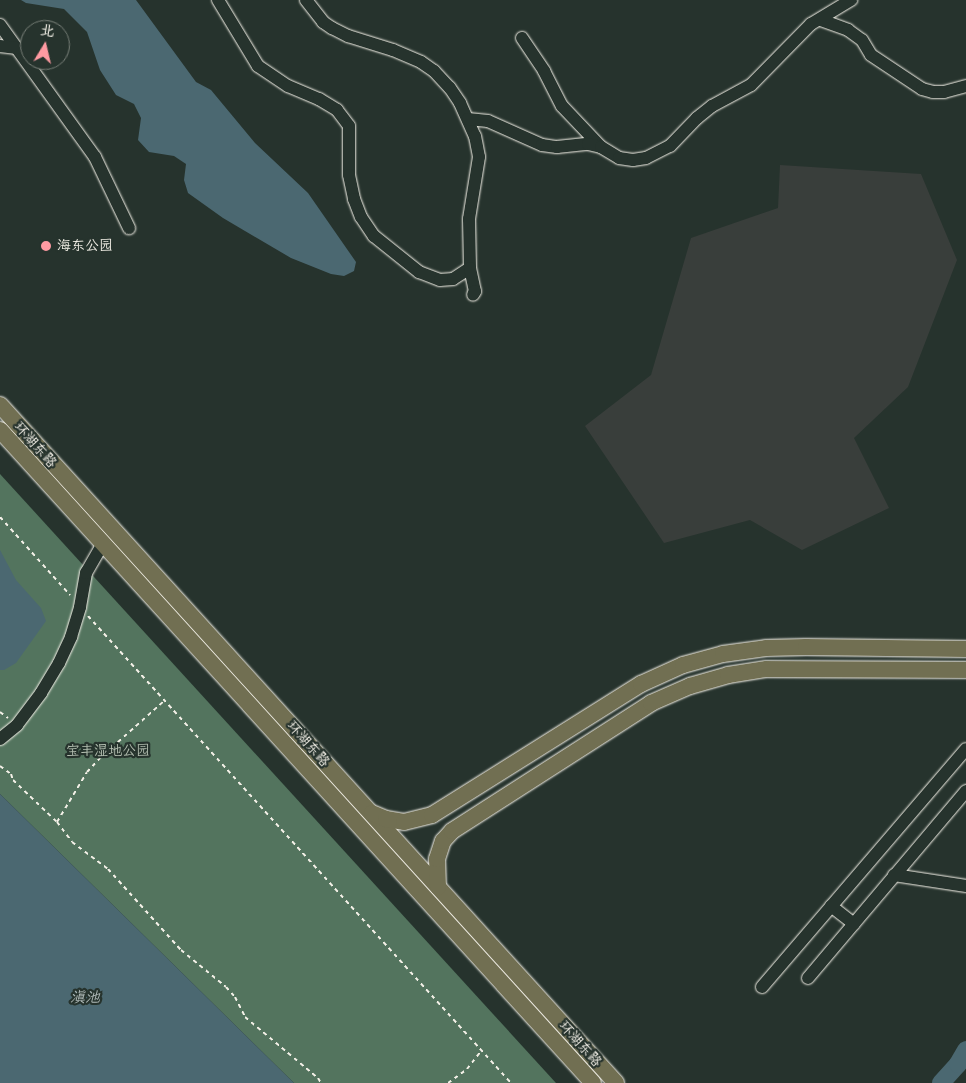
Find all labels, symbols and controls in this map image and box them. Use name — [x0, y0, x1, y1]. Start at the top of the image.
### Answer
text: 北 — [38, 17, 56, 44]
north arrow — [20, 20, 70, 70]
place label: 海东公园 — [57, 238, 113, 254]
marker: 海东公园 — [39, 239, 53, 253]
street label: 环湖东路 — [10, 419, 60, 471]
street label: 环湖东路 — [283, 718, 333, 770]
park label: 宝丰湿地公园 — [66, 743, 150, 759]
water label: 滇池 — [70, 989, 100, 1007]
street label: 环湖东路 — [555, 1018, 605, 1070]

